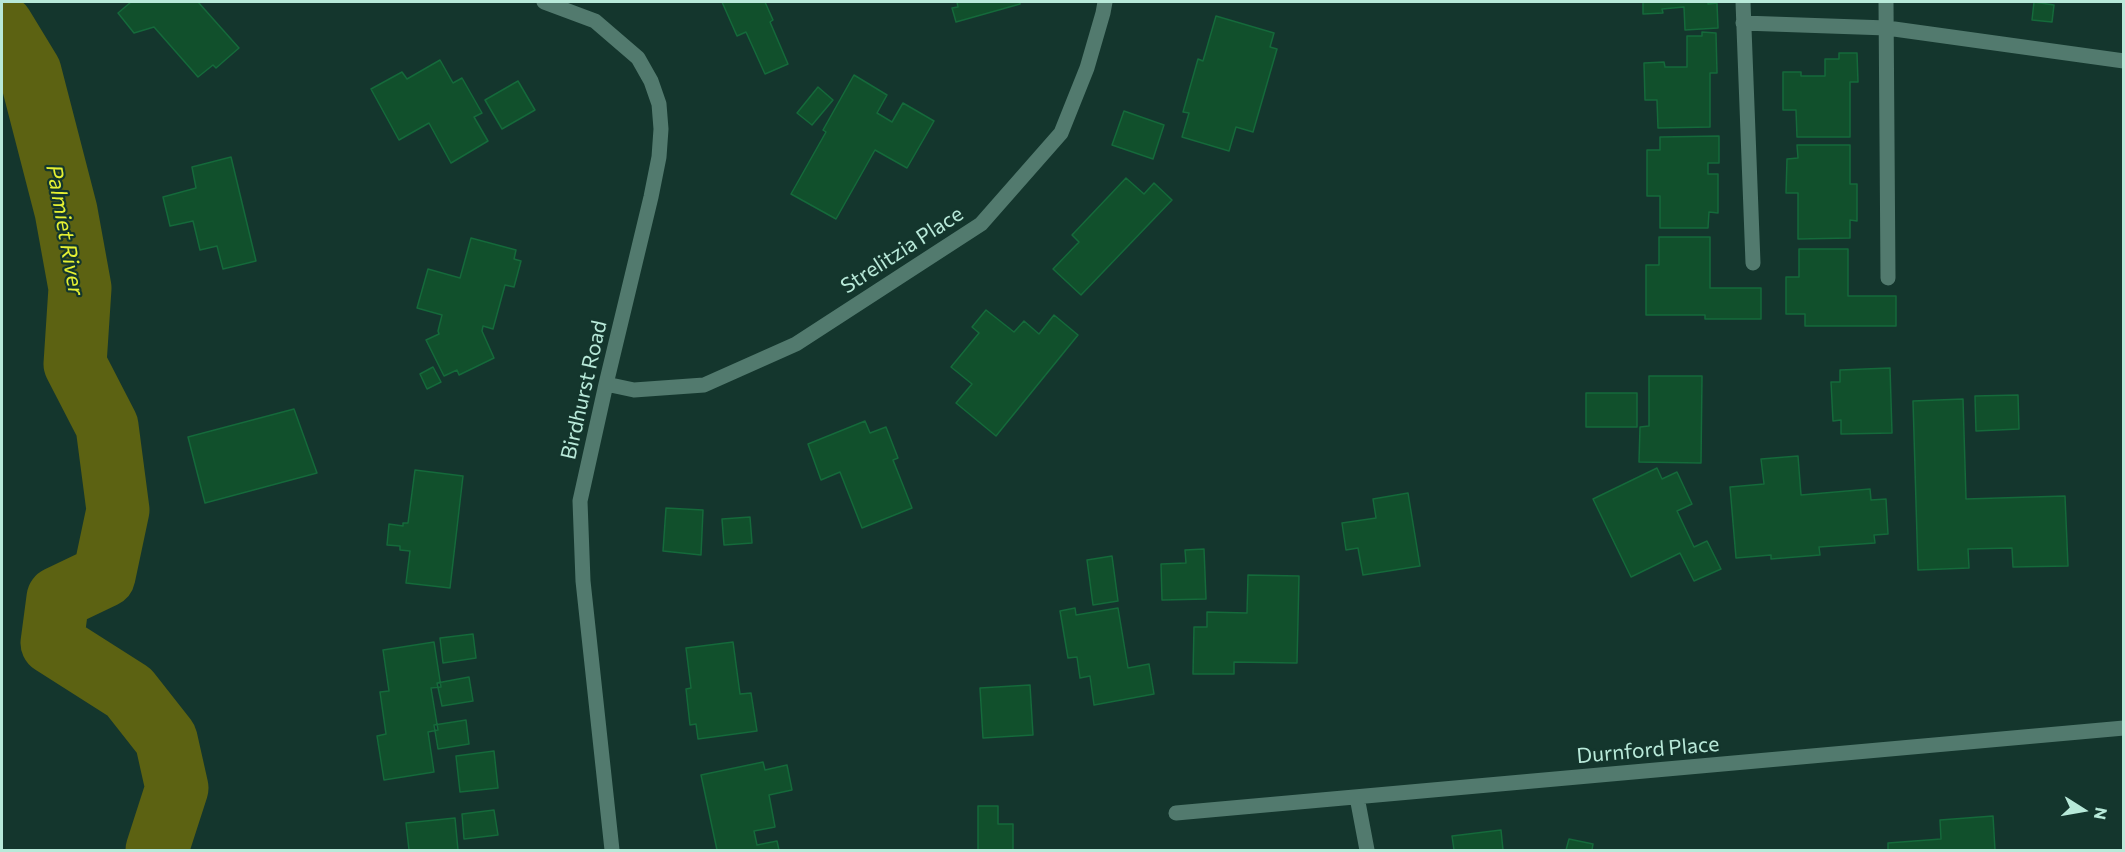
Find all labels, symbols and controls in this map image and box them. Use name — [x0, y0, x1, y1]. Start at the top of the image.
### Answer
water label: Palmiet River — [41, 163, 89, 297]
street label: Strelitzia Place — [836, 201, 968, 299]
street label: Birdhurst Road — [556, 318, 612, 462]
street label: Durnford Place — [1576, 731, 1720, 769]
north arrow — [2053, 780, 2113, 840]
text: N — [2091, 806, 2112, 821]

